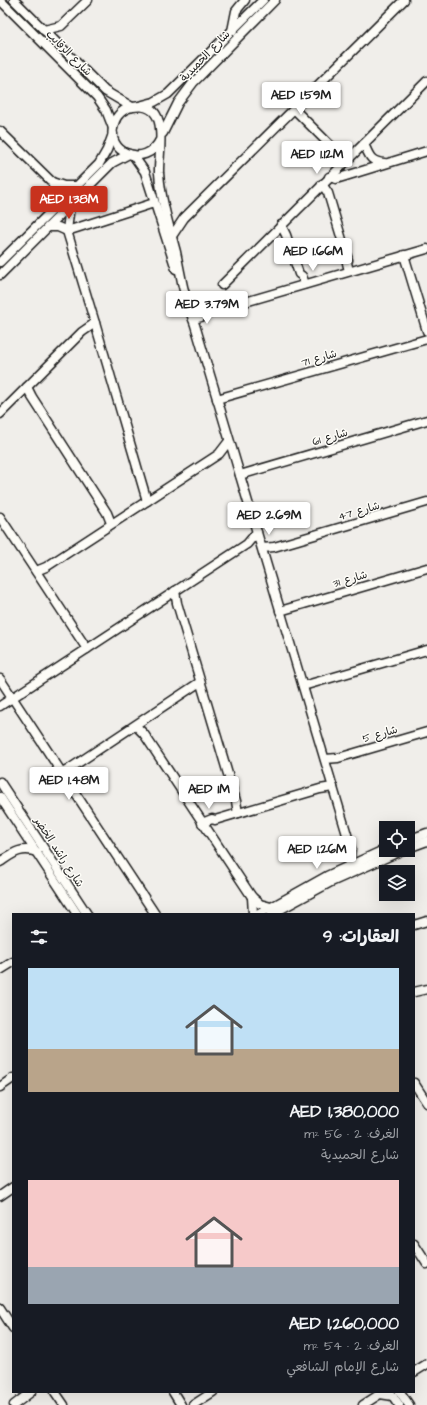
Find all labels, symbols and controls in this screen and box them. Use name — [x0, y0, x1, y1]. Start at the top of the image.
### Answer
street label: شارع الرقايب — [42, 27, 95, 80]
street label: شارع الحميدية — [177, 27, 234, 86]
pin: AED 1.59M — [255, 82, 347, 116]
text: AED 1.59M — [271, 86, 331, 104]
pin: AED 1.12M — [271, 141, 363, 175]
text: AED 1.12M — [290, 145, 344, 163]
pin: AED 1.38M — [23, 186, 115, 220]
text: AED 1.38M — [40, 190, 98, 208]
pin: AED 1.66M — [267, 238, 359, 272]
text: AED 1.66M — [283, 242, 343, 260]
pin: AED 3.79M — [161, 291, 253, 325]
text: AED 3.79M — [175, 295, 239, 313]
street label: شارع 71 — [299, 346, 339, 371]
street label: شارع 61 — [310, 425, 350, 450]
street label: شارع 47 — [337, 498, 382, 525]
pin: AED 2.69M — [223, 502, 315, 536]
text: AED 2.69M — [236, 506, 302, 524]
street label: شارع 31 — [331, 567, 369, 592]
street label: شارع 5 — [361, 722, 400, 747]
pin: AED 1.48M — [23, 767, 115, 801]
text: AED 1.48M — [38, 771, 100, 789]
pin: AED 1M — [176, 776, 242, 810]
text: AED 1M — [188, 780, 230, 798]
street label: شارع راشد الخضر — [29, 813, 87, 891]
map controls — [379, 821, 415, 901]
button: locate — [379, 821, 415, 857]
pin: AED 1.26M — [271, 836, 363, 870]
text: AED 1.26M — [287, 840, 347, 858]
button: layers — [379, 865, 415, 901]
text: العقارات: 9 — [323, 925, 399, 949]
icon: filters — [28, 926, 50, 948]
icon: home — [178, 994, 250, 1066]
text: AED 1,380,000 — [289, 1100, 399, 1124]
text: الغرف: 2 · 56 m² — [304, 1125, 399, 1143]
text: شارع الحميدية — [321, 1146, 399, 1164]
icon: home — [178, 1206, 250, 1278]
text: AED 1,260,000 — [289, 1312, 399, 1336]
text: الغرف: 2 · 54 m² — [304, 1337, 399, 1355]
text: شارع الإمام الشافعي — [286, 1358, 399, 1376]

